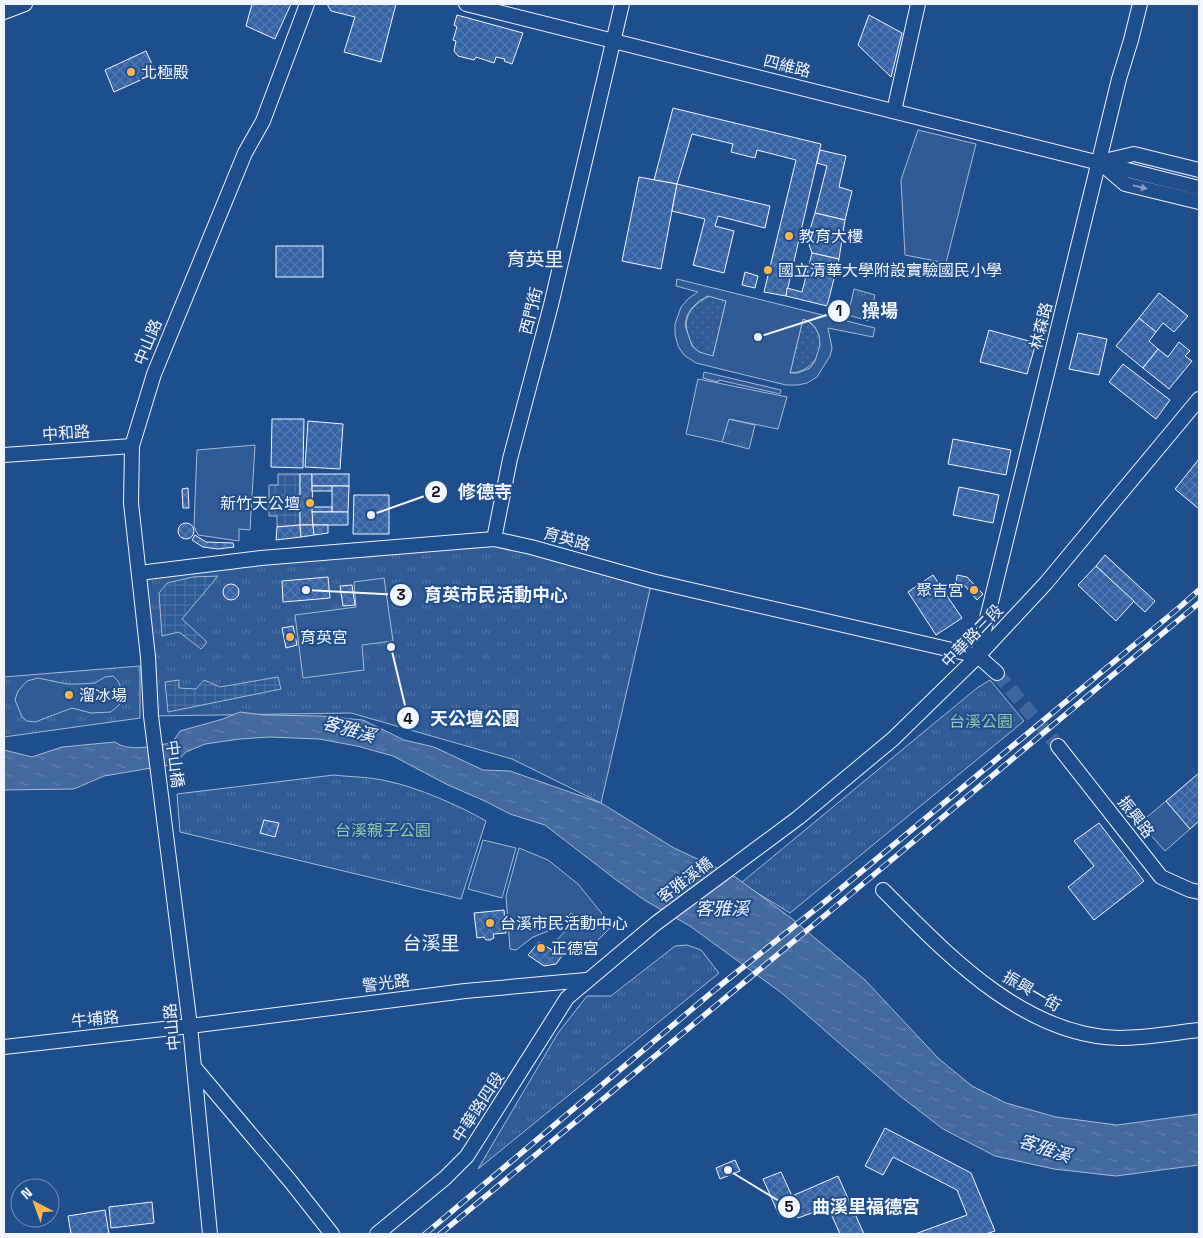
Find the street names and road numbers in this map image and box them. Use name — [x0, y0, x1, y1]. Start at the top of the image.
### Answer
street label: 四維路 — [761, 50, 813, 82]
street label: 西門街 — [515, 285, 547, 337]
street label: 林森路 — [1025, 300, 1057, 352]
street label: 中山路 — [129, 316, 167, 368]
street label: 中和路 — [41, 421, 91, 445]
street label: 育英路 — [541, 523, 593, 555]
street label: 中華路三段 — [937, 600, 1007, 672]
street label: 中山橋 — [162, 739, 188, 789]
street label: 振興路 — [1113, 792, 1159, 842]
street label: 客雅溪橋 — [653, 852, 717, 908]
street label: 振興一街 — [999, 966, 1065, 1016]
street label: 警光路 — [361, 970, 411, 996]
street label: 中山路 — [159, 1002, 185, 1052]
street label: 牛埔路 — [70, 1006, 120, 1032]
street label: 中華路四段 — [447, 1068, 509, 1146]

